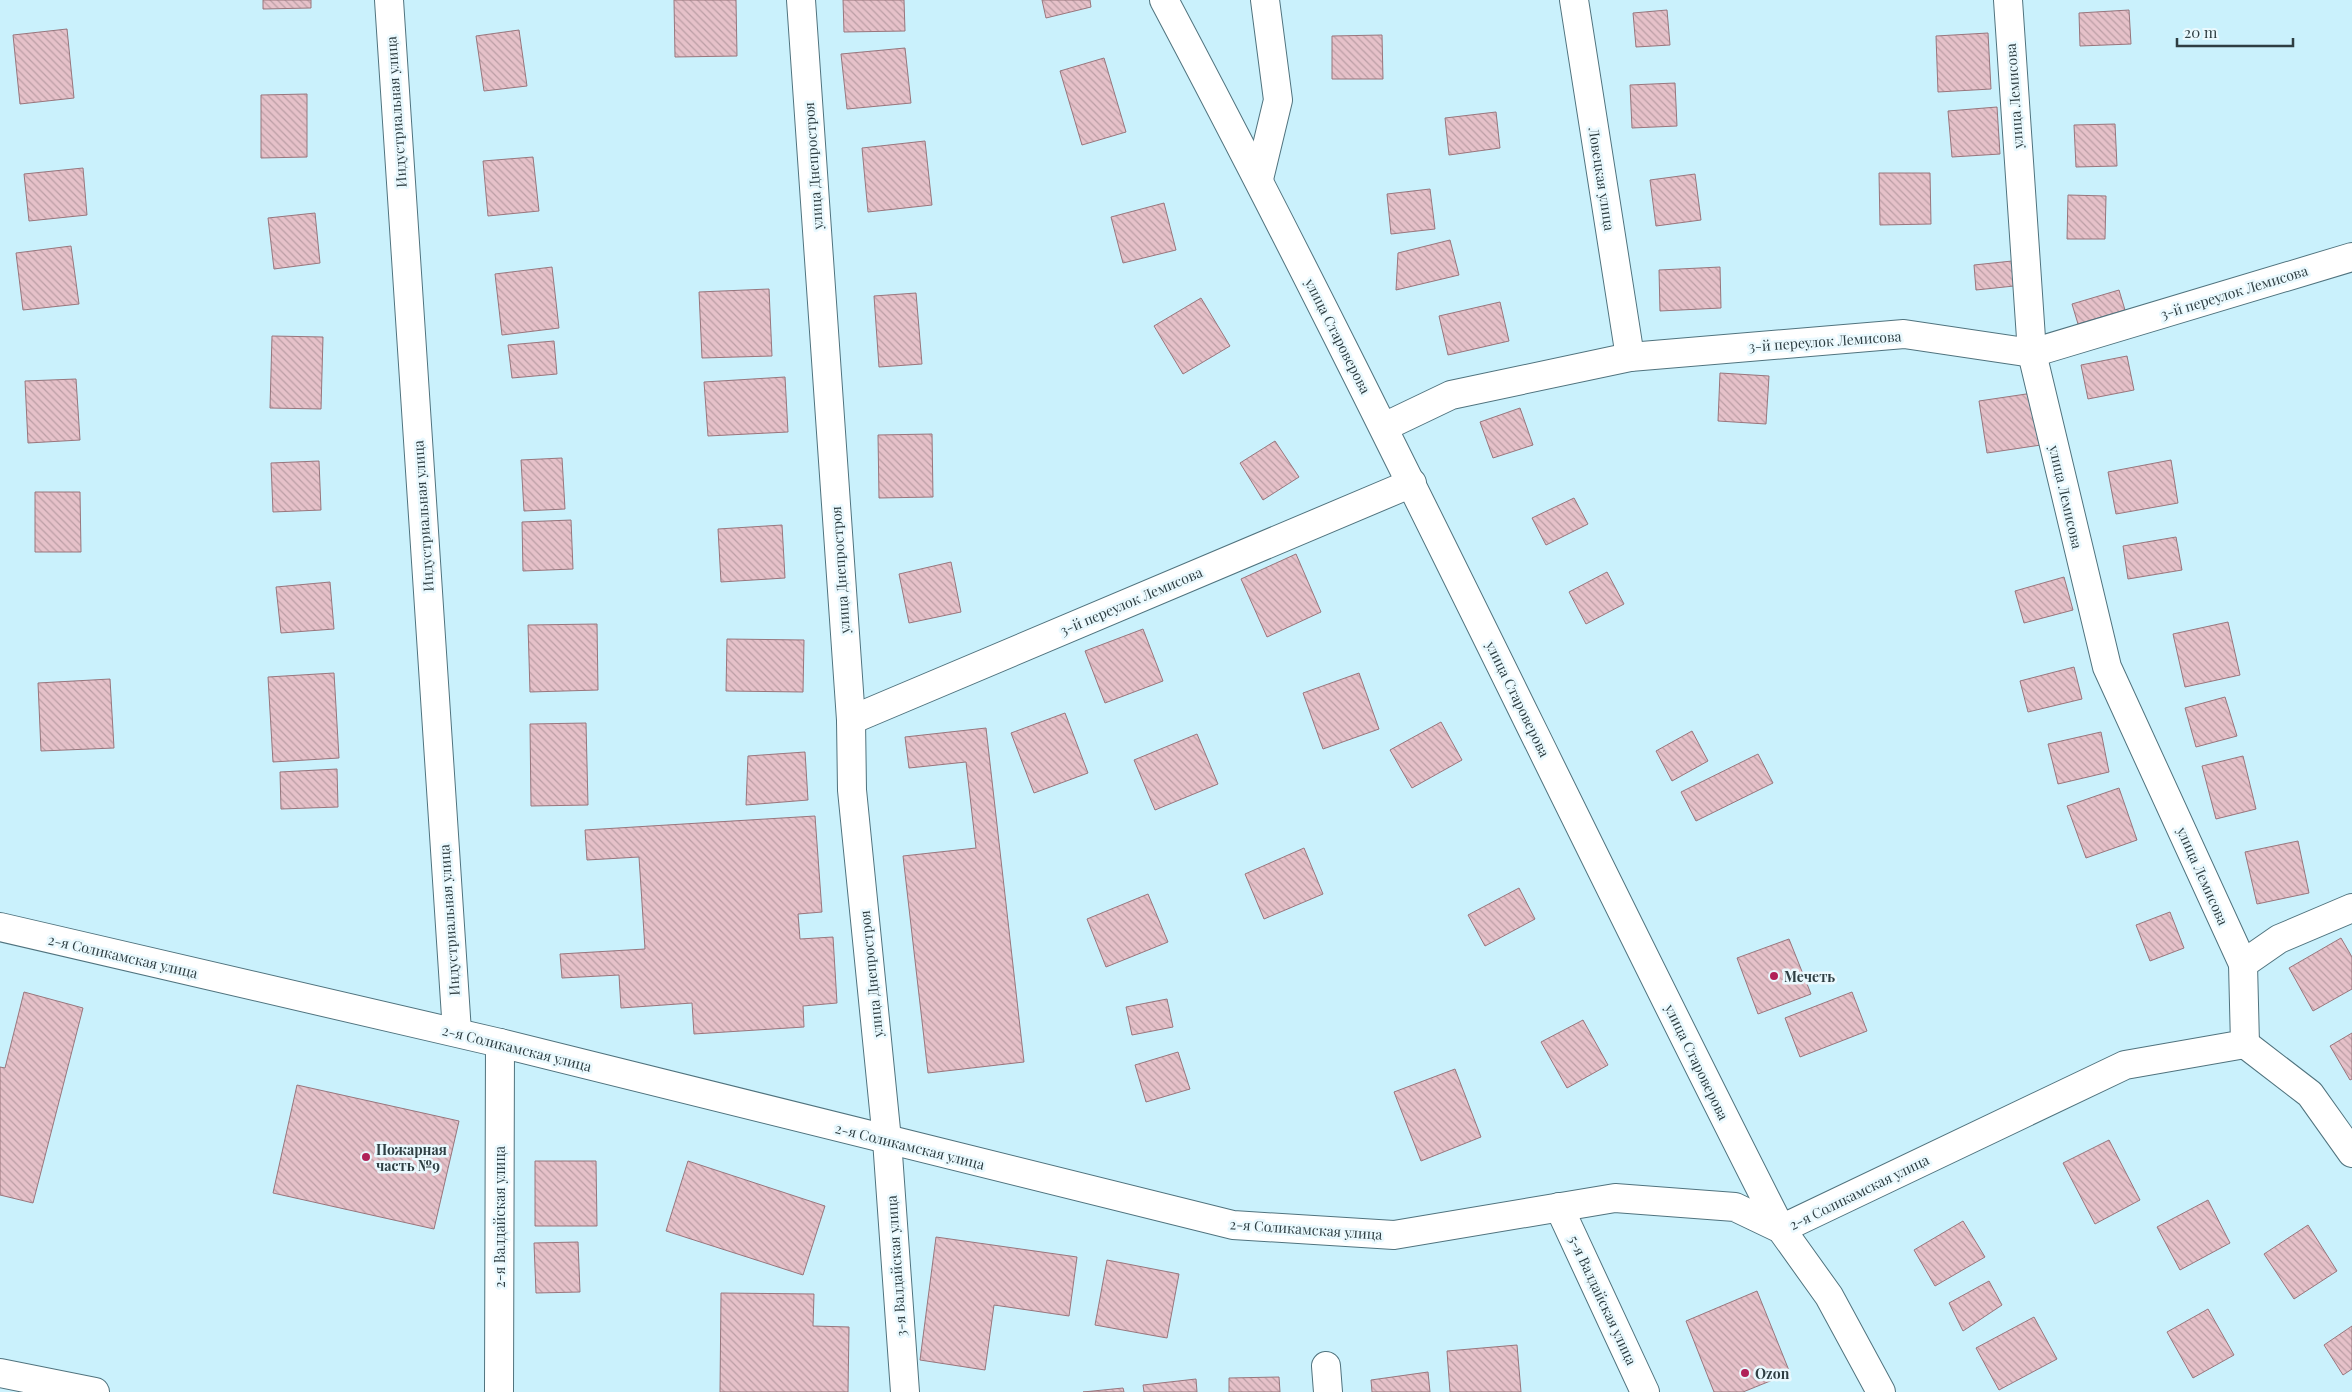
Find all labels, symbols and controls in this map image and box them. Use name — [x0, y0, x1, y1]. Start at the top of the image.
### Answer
scale bar — [2177, 15, 2293, 47]
text: 20 m — [2184, 22, 2218, 42]
street label: Индустриальная улица — [381, 36, 411, 188]
street label: улица Лемисова — [2001, 43, 2027, 150]
street label: улица Днепростроя — [799, 101, 827, 231]
street label: Ловецкая улица — [1584, 125, 1620, 232]
street label: 3-й переулок Лемисова — [2158, 261, 2310, 323]
street label: улица Староверова — [1300, 274, 1375, 397]
street label: 3-й переулок Лемисова — [1748, 326, 1902, 356]
street label: Индустриальная улица — [408, 440, 438, 592]
street label: улица Лемисова — [2045, 442, 2087, 551]
street label: улица Днепростроя — [826, 505, 854, 635]
street label: 3-й переулок Лемисова — [1057, 562, 1205, 640]
street label: улица Староверова — [1481, 637, 1554, 760]
street label: улица Лемисова — [2172, 823, 2233, 928]
street label: Индустриальная улица — [434, 844, 464, 996]
street label: улица Днепростроя — [855, 909, 887, 1039]
street label: 2-я Соликамская улица — [46, 930, 200, 982]
place label: Мечеть — [1784, 967, 1835, 986]
marker: Мечеть — [1768, 970, 1780, 982]
street label: улица Староверова — [1660, 1000, 1733, 1123]
street label: 2-я Соликамская улица — [440, 1020, 594, 1076]
street label: 2-я Соликамская улица — [833, 1118, 987, 1174]
place label: Пожарная часть №9 — [376, 1140, 447, 1175]
street label: 2-я Валдайская улица — [490, 1146, 509, 1288]
street label: 2-я Соликамская улица — [1786, 1150, 1932, 1234]
marker: Пожарная часть №9 — [360, 1151, 372, 1163]
street label: 3-я Валдайская улица — [882, 1195, 910, 1337]
street label: 2-я Соликамская улица — [1229, 1214, 1383, 1244]
street label: 5-я Валдайская улица — [1565, 1232, 1641, 1368]
place label: Ozon — [1755, 1364, 1790, 1383]
marker: Ozon — [1739, 1367, 1751, 1379]

